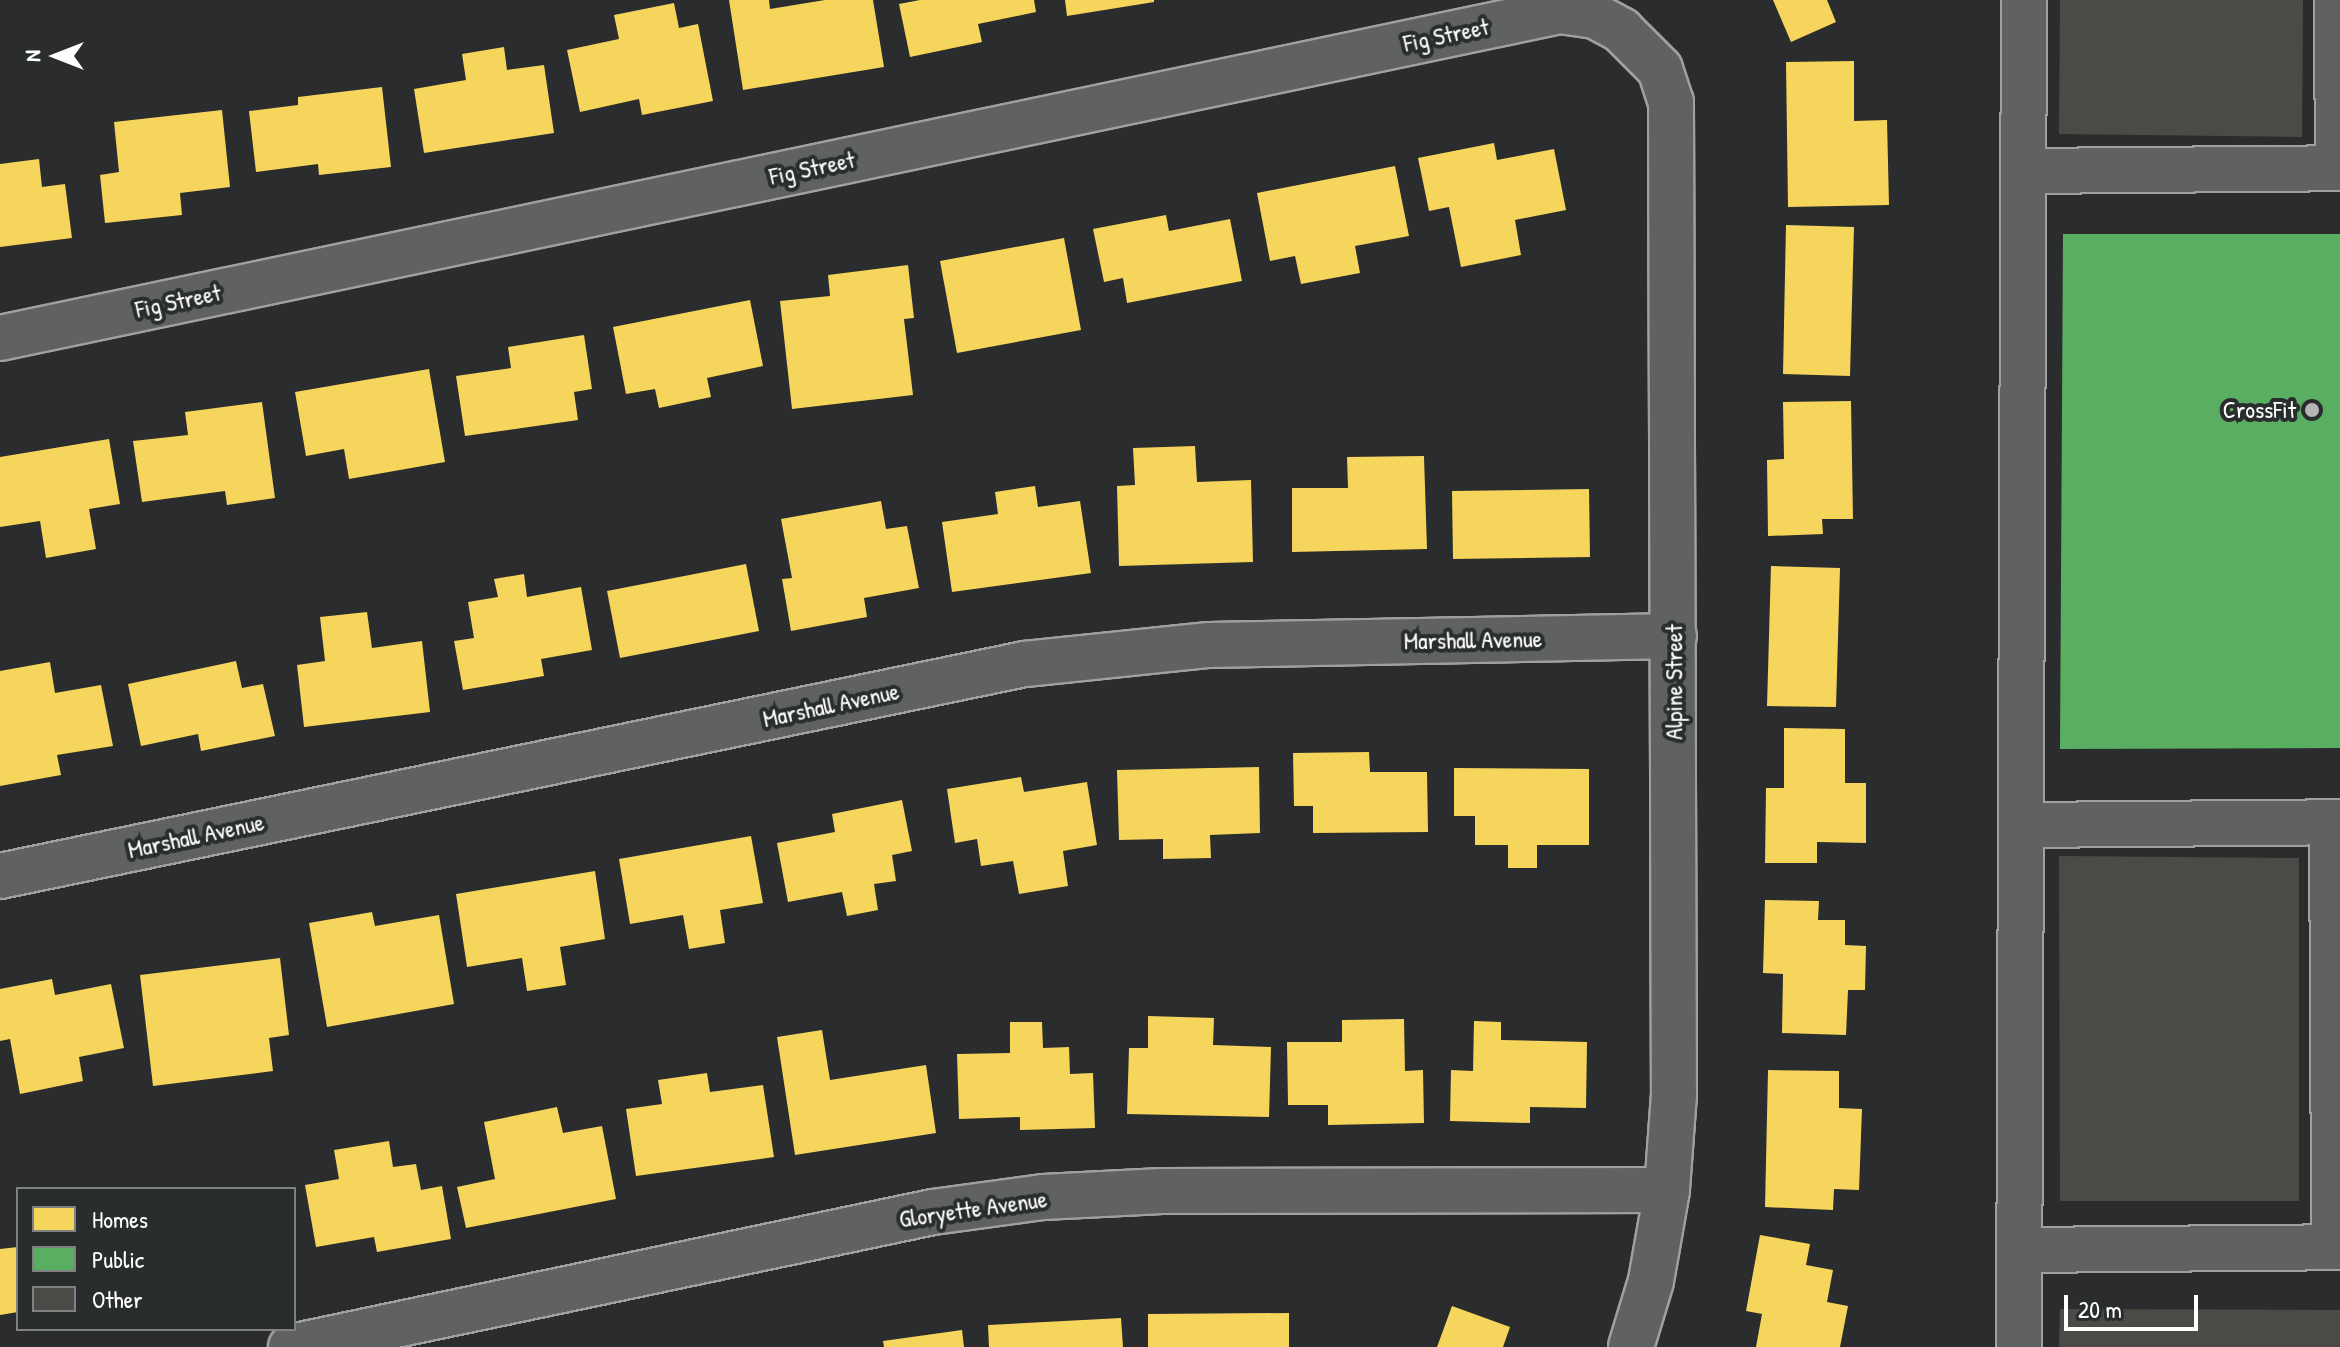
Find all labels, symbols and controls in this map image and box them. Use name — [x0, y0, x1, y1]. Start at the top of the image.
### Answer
street label: Fig Street — [1401, 12, 1491, 58]
north arrow — [16, 16, 96, 96]
text: N — [17, 50, 47, 62]
street label: Fig Street — [767, 145, 857, 191]
street label: Fig Street — [133, 278, 223, 324]
place label: CrossFit — [2223, 396, 2296, 424]
marker: CrossFit — [2303, 401, 2321, 419]
street label: Marshall Avenue — [1404, 624, 1542, 656]
street label: Alpine Street — [1660, 624, 1688, 740]
street label: Marshall Avenue — [760, 677, 902, 733]
street label: Marshall Avenue — [125, 808, 267, 864]
street label: Gloryette Avenue — [897, 1184, 1049, 1234]
legend — [16, 1187, 296, 1331]
text: Homes — [92, 1203, 148, 1235]
text: Public — [92, 1243, 144, 1275]
scale bar — [2068, 1279, 2202, 1329]
text: Other — [92, 1283, 142, 1315]
text: 20 m — [2078, 1293, 2122, 1325]

